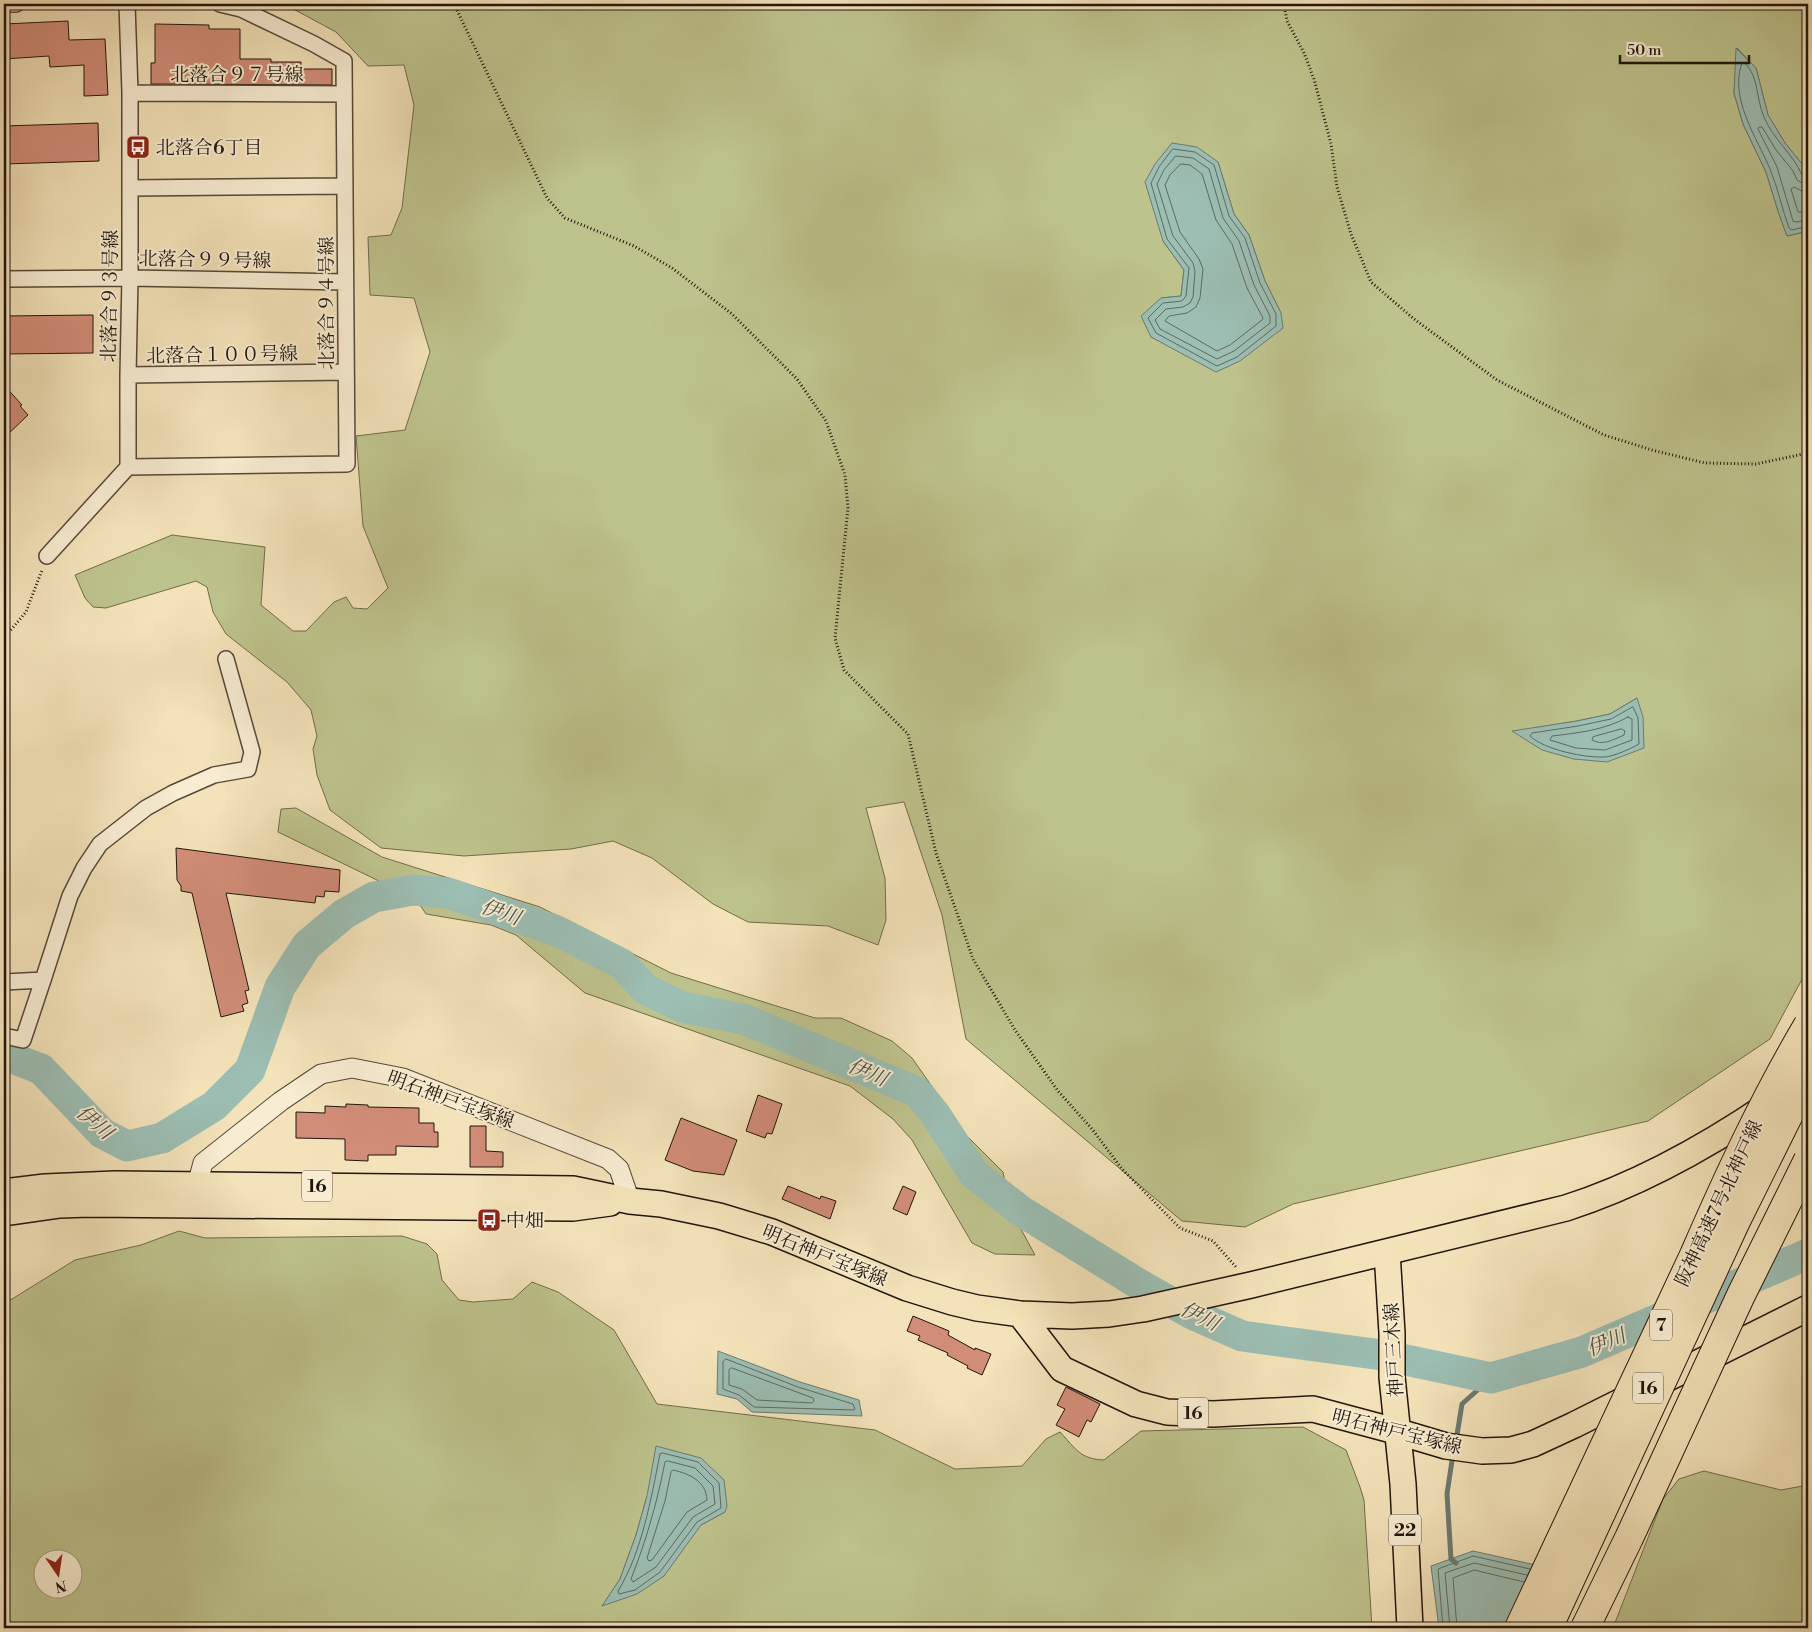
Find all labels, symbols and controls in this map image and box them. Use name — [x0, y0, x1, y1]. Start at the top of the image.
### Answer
scale bar — [1620, 32, 1748, 64]
text: 50 m — [1627, 41, 1661, 60]
street label: 北落合９７号線 — [170, 63, 304, 87]
bus stop icon: 北落合6丁目 — [125, 134, 151, 160]
place label: 北落合6丁目 — [156, 136, 263, 160]
street label: 北落合９３号線 — [97, 229, 123, 363]
street label: 北落合９４号線 — [315, 236, 339, 370]
street label: 北落合９９号線 — [138, 247, 272, 273]
street label: 北落合１００号線 — [146, 342, 298, 368]
water label: 伊川 — [478, 895, 525, 932]
water label: 伊川 — [844, 1054, 893, 1093]
street label: 明石神戸宝塚線 — [384, 1066, 517, 1134]
water label: 伊川 — [71, 1101, 119, 1147]
street label: 阪神高速7号北神戸線 — [1670, 1117, 1768, 1290]
road number: 16 — [302, 1170, 332, 1202]
bus stop icon: 中畑 — [476, 1207, 502, 1233]
place label: 中畑 — [506, 1209, 544, 1233]
street label: 明石神戸宝塚線 — [758, 1220, 891, 1292]
water label: 伊川 — [1176, 1297, 1225, 1338]
street label: 神戸三木線 — [1380, 1302, 1408, 1398]
road number: 7 — [1650, 1310, 1672, 1340]
water label: 伊川 — [1583, 1323, 1632, 1363]
road number: 16 — [1633, 1372, 1663, 1404]
road number: 16 — [1178, 1398, 1208, 1429]
street label: 明石神戸宝塚線 — [1329, 1404, 1464, 1460]
road number: 22 — [1389, 1514, 1421, 1546]
north arrow — [32, 1550, 82, 1600]
text: N — [53, 1576, 68, 1596]

